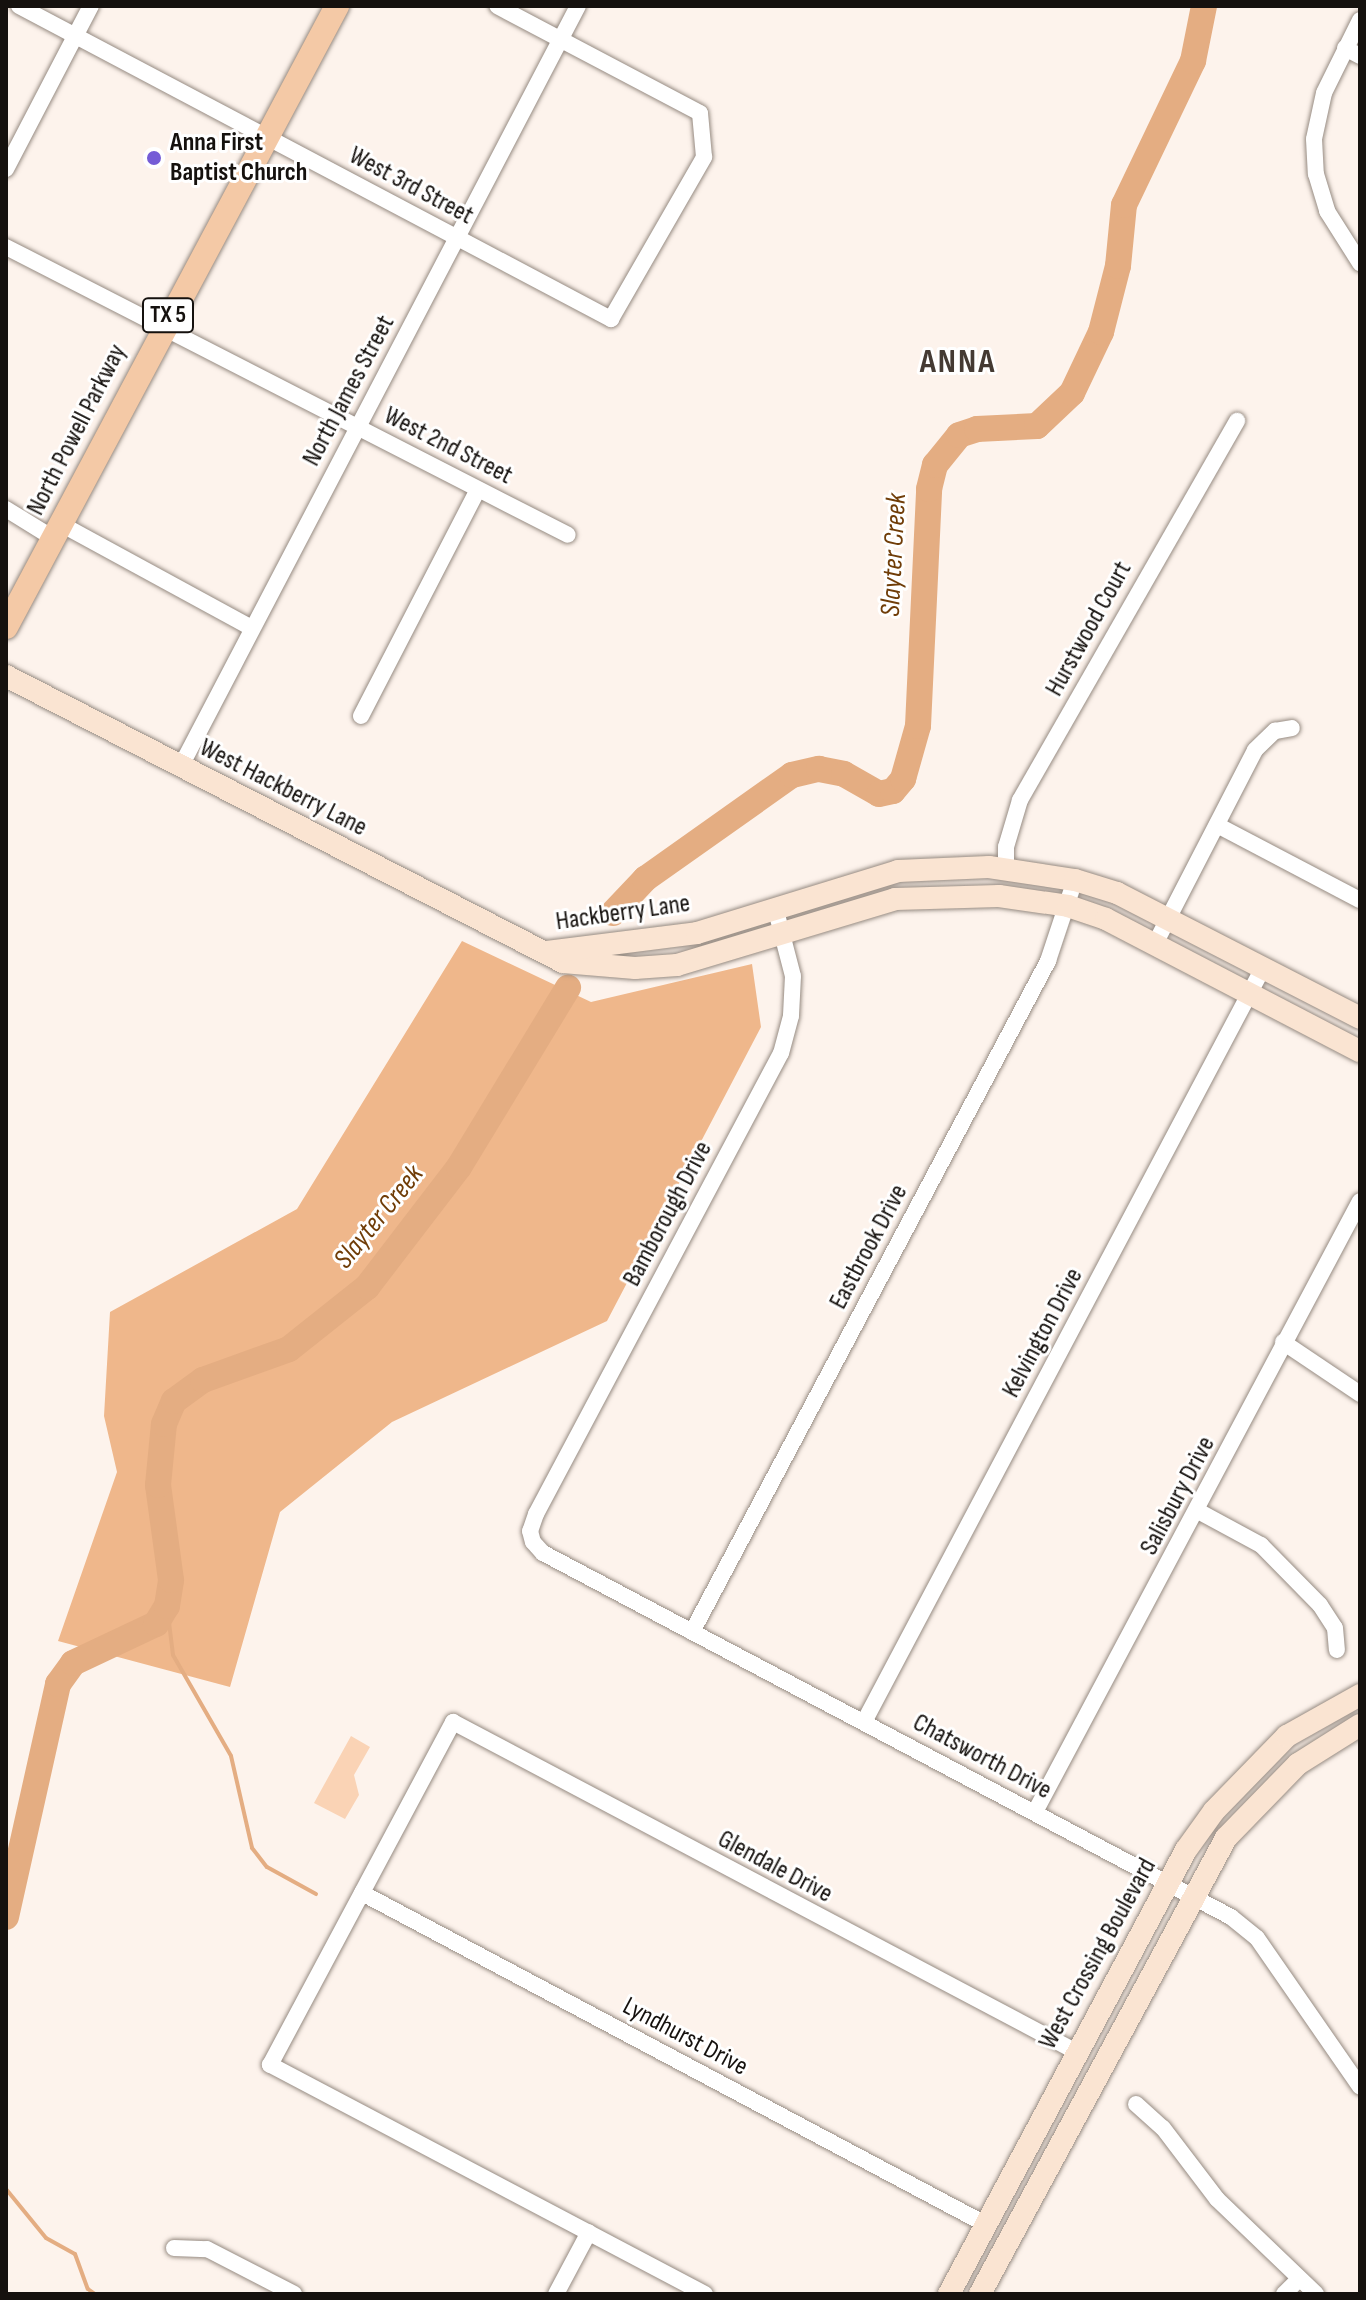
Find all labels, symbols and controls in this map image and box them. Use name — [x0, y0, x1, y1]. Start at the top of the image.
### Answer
place label: Anna First Baptist Church — [170, 127, 307, 188]
street label: West 3rd Street — [344, 140, 478, 232]
marker: Anna First Baptist Church — [145, 149, 163, 167]
road number: TX 5 — [140, 295, 196, 335]
street label: North James Street — [296, 310, 402, 472]
street label: North Powell Parkway — [21, 339, 133, 521]
district label: ANNA — [920, 342, 996, 382]
street label: West 2nd Street — [379, 400, 517, 492]
water label: Slayter Creek — [874, 493, 914, 617]
street label: Hurstwood Court — [1039, 556, 1139, 702]
street label: West Hackberry Lane — [194, 732, 372, 844]
street label: Hackberry Lane — [554, 888, 692, 938]
street label: Bamborough Drive — [617, 1136, 719, 1292]
water label: Slayter Creek — [327, 1159, 431, 1275]
street label: Eastbrook Drive — [823, 1179, 915, 1315]
street label: Kelvington Drive — [996, 1263, 1090, 1403]
street label: Salisbury Drive — [1134, 1431, 1222, 1561]
street label: Chatsworth Drive — [907, 1707, 1057, 1807]
street label: Glendale Drive — [712, 1824, 838, 1910]
street label: West Crossing Boulevard — [1033, 1853, 1163, 2055]
street label: Lyndhurst Drive — [617, 1991, 753, 2083]

